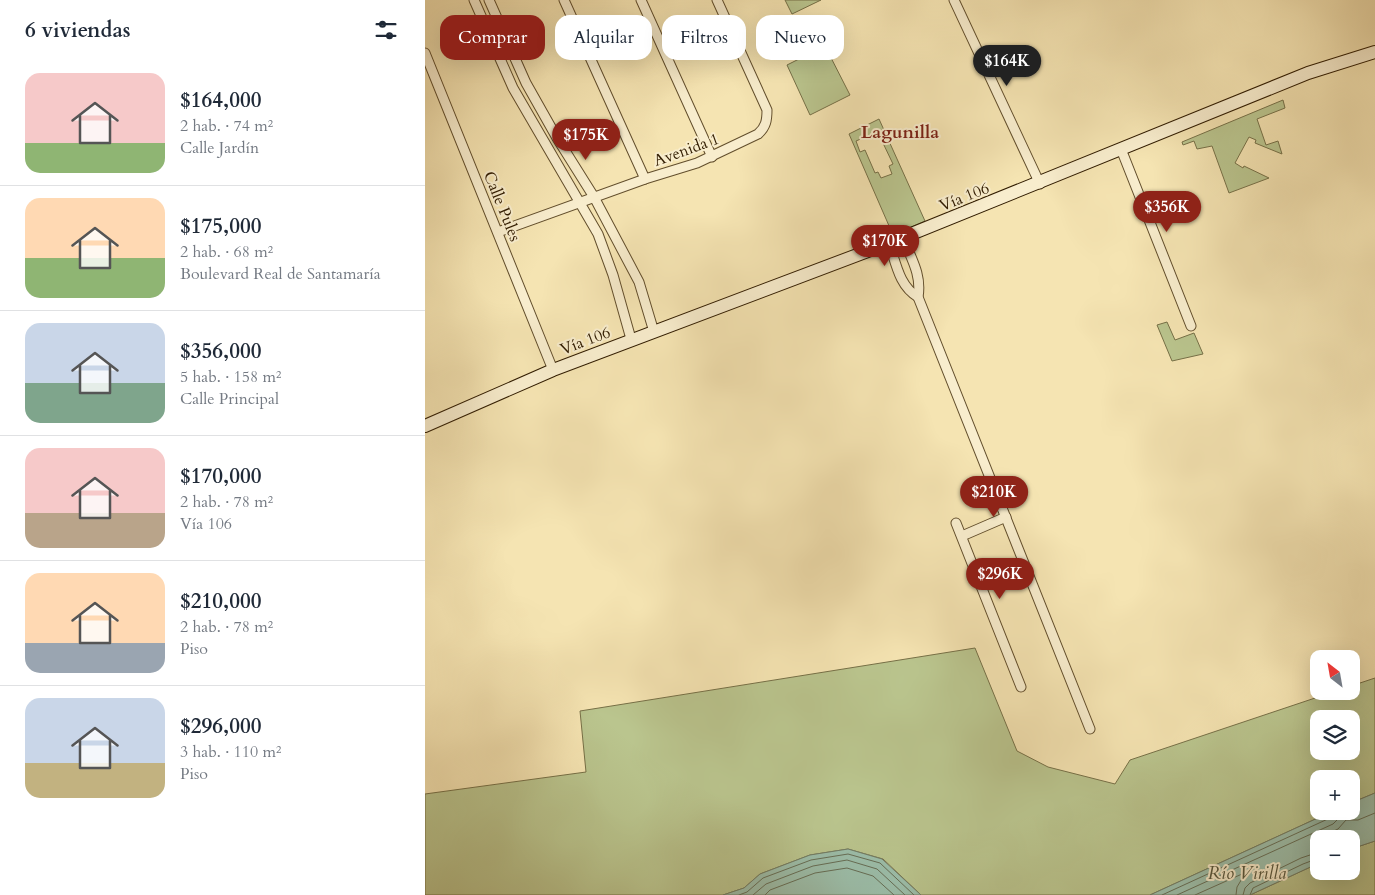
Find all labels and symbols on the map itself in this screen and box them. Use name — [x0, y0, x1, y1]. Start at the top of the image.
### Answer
pin: $164K — [972, 44, 1042, 87]
pin: $175K — [551, 119, 621, 161]
district label: Lagunilla — [861, 120, 939, 145]
street label: Avenida 1 — [651, 128, 722, 172]
street label: Calle Pules — [478, 168, 526, 245]
street label: Vía 106 — [936, 177, 993, 217]
pin: $356K — [1132, 190, 1202, 233]
pin: $170K — [850, 224, 920, 267]
street label: Vía 106 — [557, 321, 614, 361]
pin: $210K — [959, 476, 1029, 518]
pin: $296K — [965, 558, 1035, 600]
north arrow — [1310, 650, 1360, 700]
water label: Río Virilla — [1208, 861, 1286, 886]

